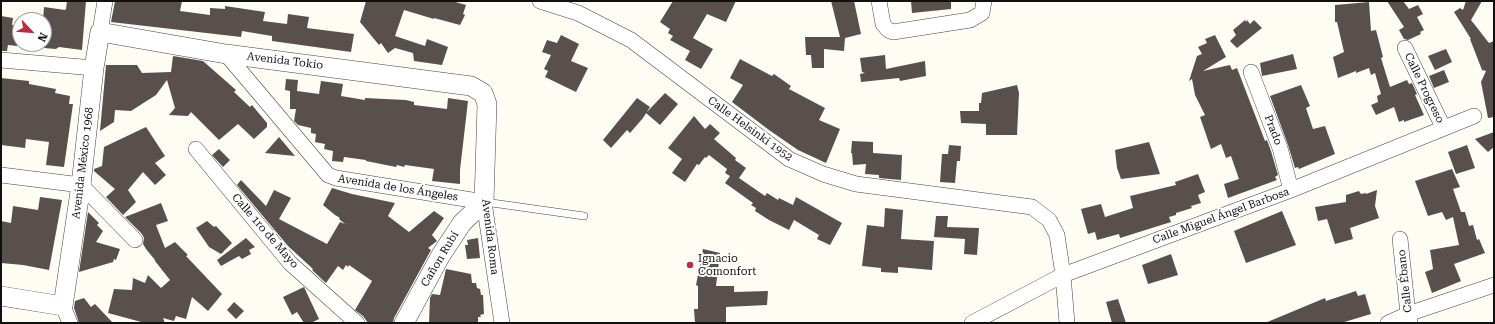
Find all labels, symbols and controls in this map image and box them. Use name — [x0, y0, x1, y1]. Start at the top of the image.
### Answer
north arrow — [12, 12, 52, 52]
text: N — [35, 30, 50, 44]
street label: Avenida Tokio — [246, 50, 324, 72]
street label: Calle Progreso — [1401, 51, 1447, 125]
street label: Calle Helsinki 1952 — [705, 94, 795, 164]
street label: Avenida México 1968 — [70, 106, 96, 220]
street label: Prado — [1261, 113, 1285, 147]
street label: Avenida de los Ángeles — [337, 172, 459, 204]
street label: Calle Miguel Ángel Barbosa — [1151, 185, 1291, 247]
street label: Calle 1ro de Mayo — [229, 191, 301, 271]
street label: Avenida Roma — [479, 198, 501, 276]
street label: Cañon Rubí — [418, 229, 462, 289]
street label: Calle Ébano — [1395, 249, 1415, 313]
place label: Ignacio Comonfort — [698, 252, 756, 278]
marker: Ignacio Comonfort — [685, 260, 695, 270]

